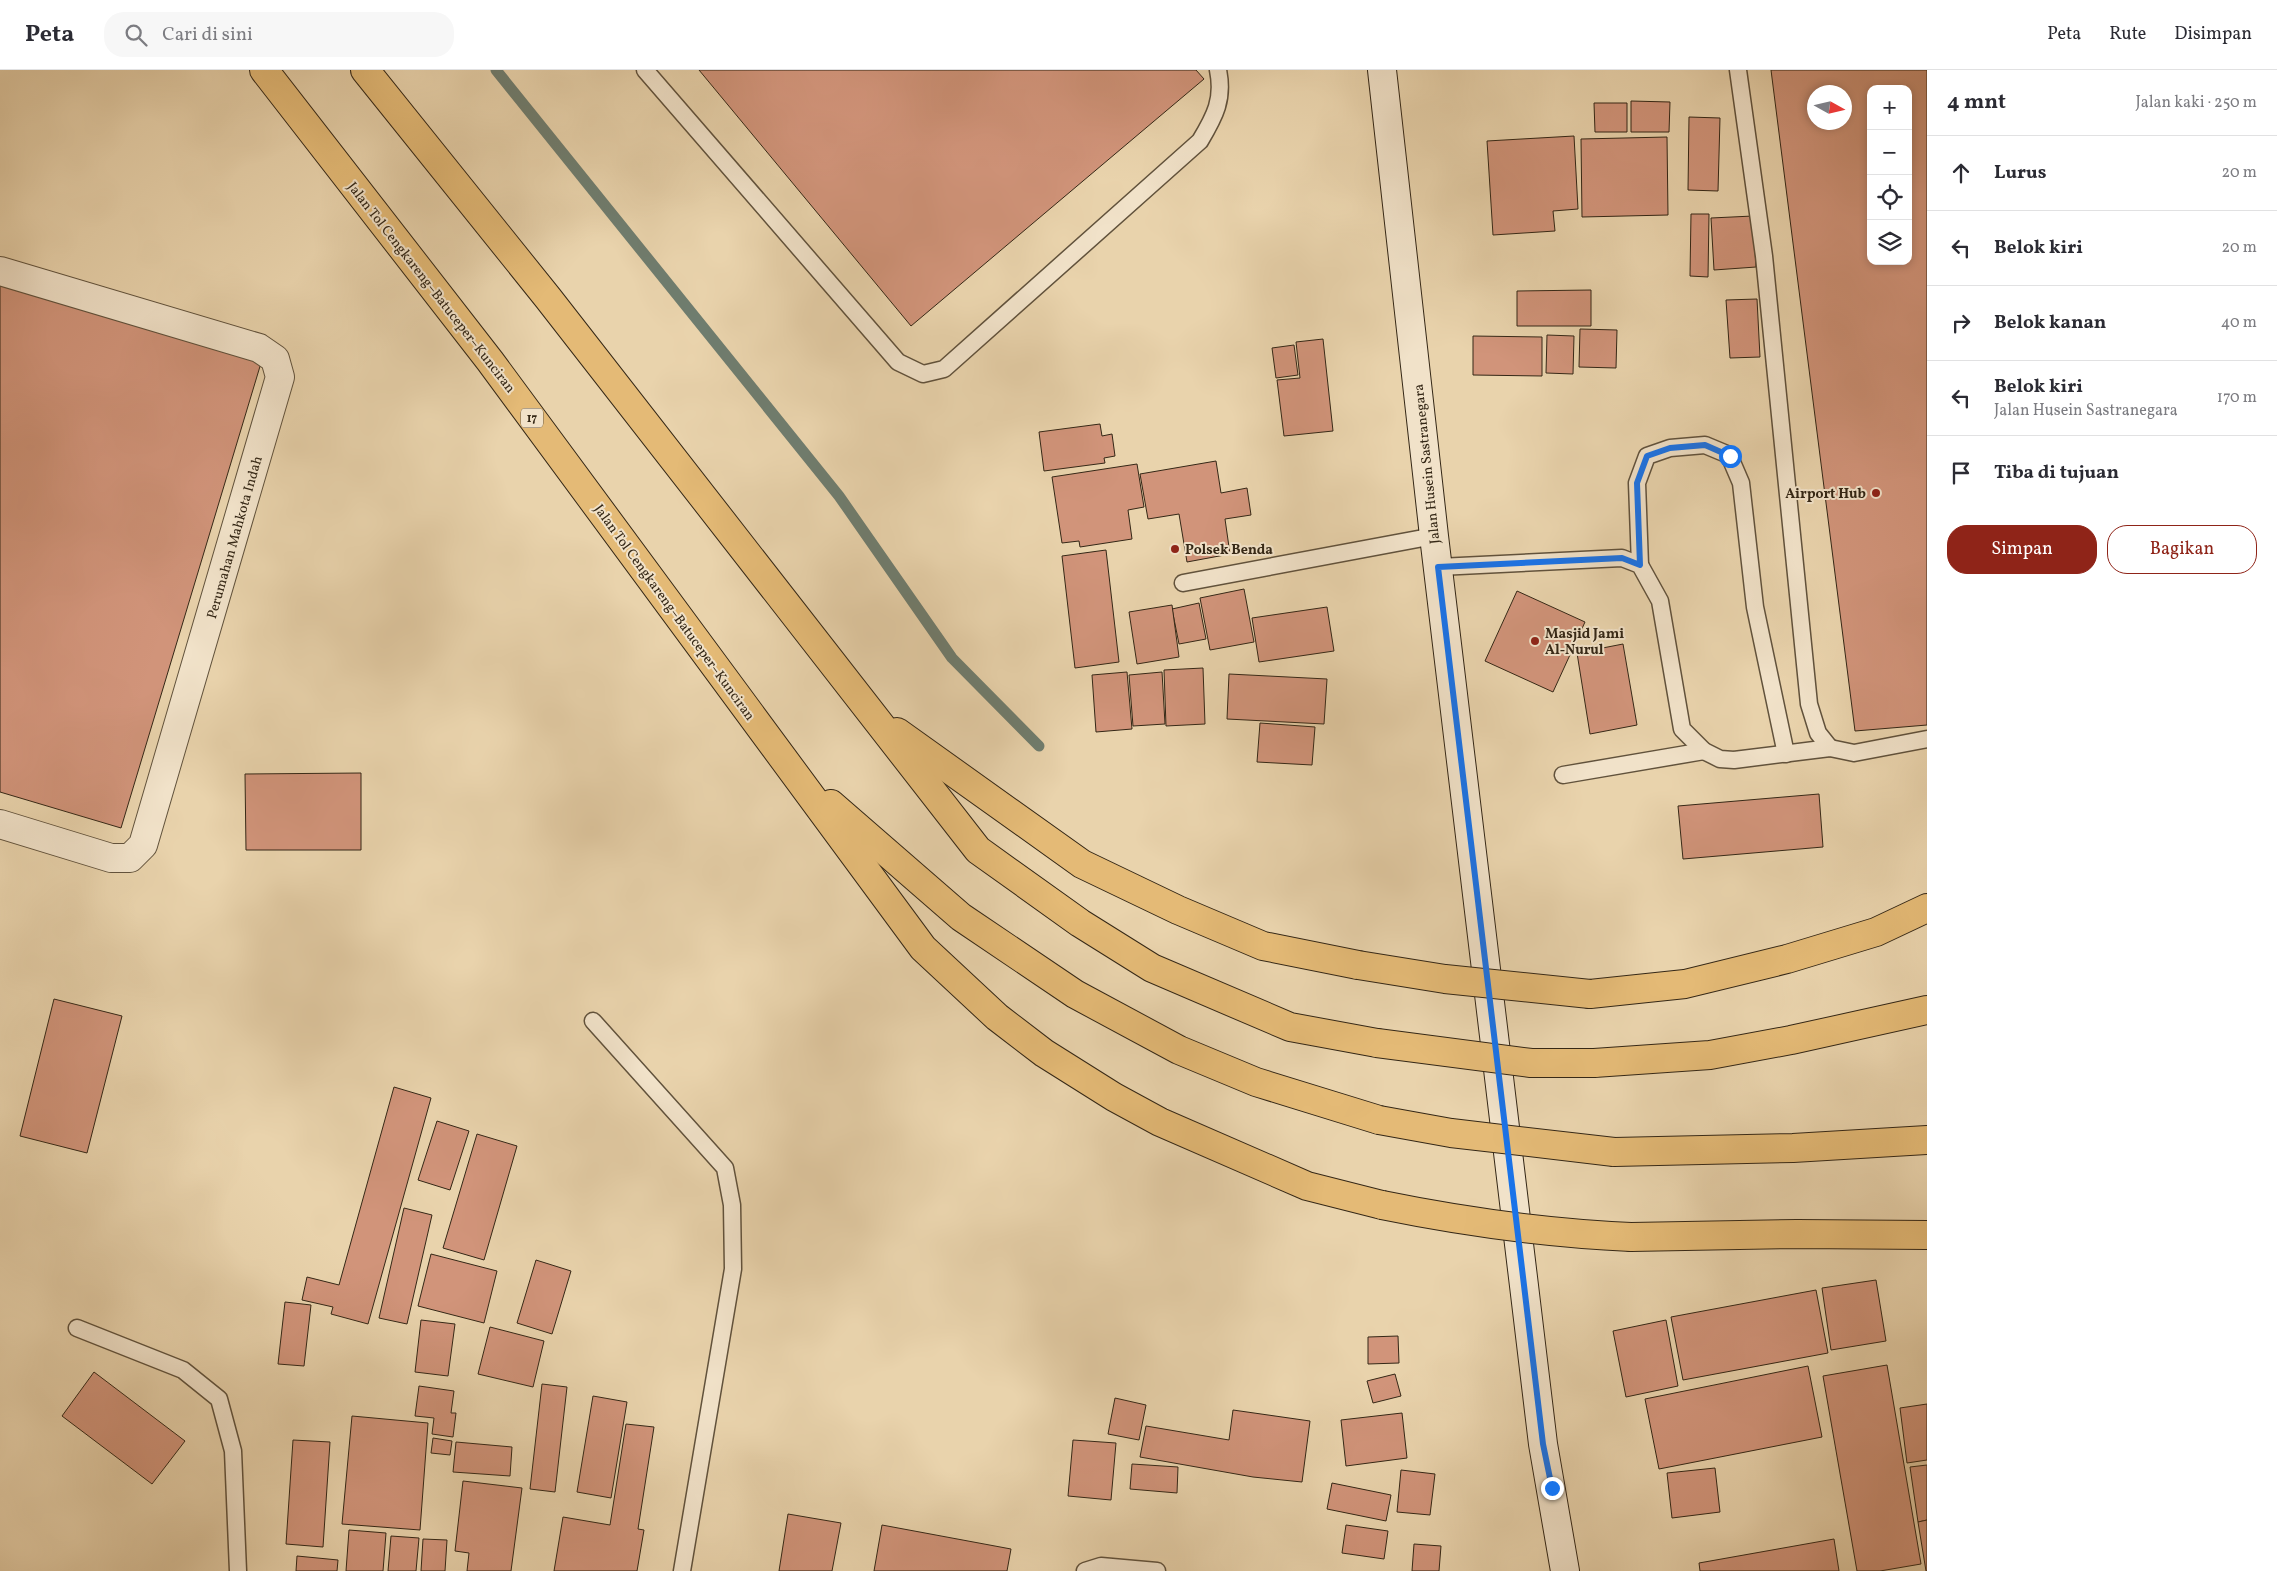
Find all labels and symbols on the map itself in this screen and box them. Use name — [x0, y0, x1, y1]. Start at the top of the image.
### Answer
north arrow — [1807, 85, 1852, 130]
street label: Jalan Tol Cengkareng–Batuceper–Kunciran — [342, 178, 519, 397]
street label: Jalan Husein Sastranegara — [1410, 383, 1445, 545]
road number: 17 — [521, 408, 543, 428]
route start — [1719, 445, 1742, 468]
street label: Perumahan Mahkota Indah — [203, 454, 268, 621]
place label: Airport Hub — [1785, 485, 1866, 504]
marker: Airport Hub — [1870, 487, 1882, 499]
street label: Jalan Tol Cengkareng–Batuceper–Kunciran — [589, 501, 759, 725]
place label: Polsek Benda — [1185, 541, 1273, 560]
marker: Polsek Benda — [1169, 543, 1181, 555]
place label: Masjid Jami Al-Nurul — [1545, 625, 1624, 660]
marker: Masjid Jami Al-Nurul — [1529, 635, 1541, 647]
route end — [1541, 1477, 1564, 1500]

